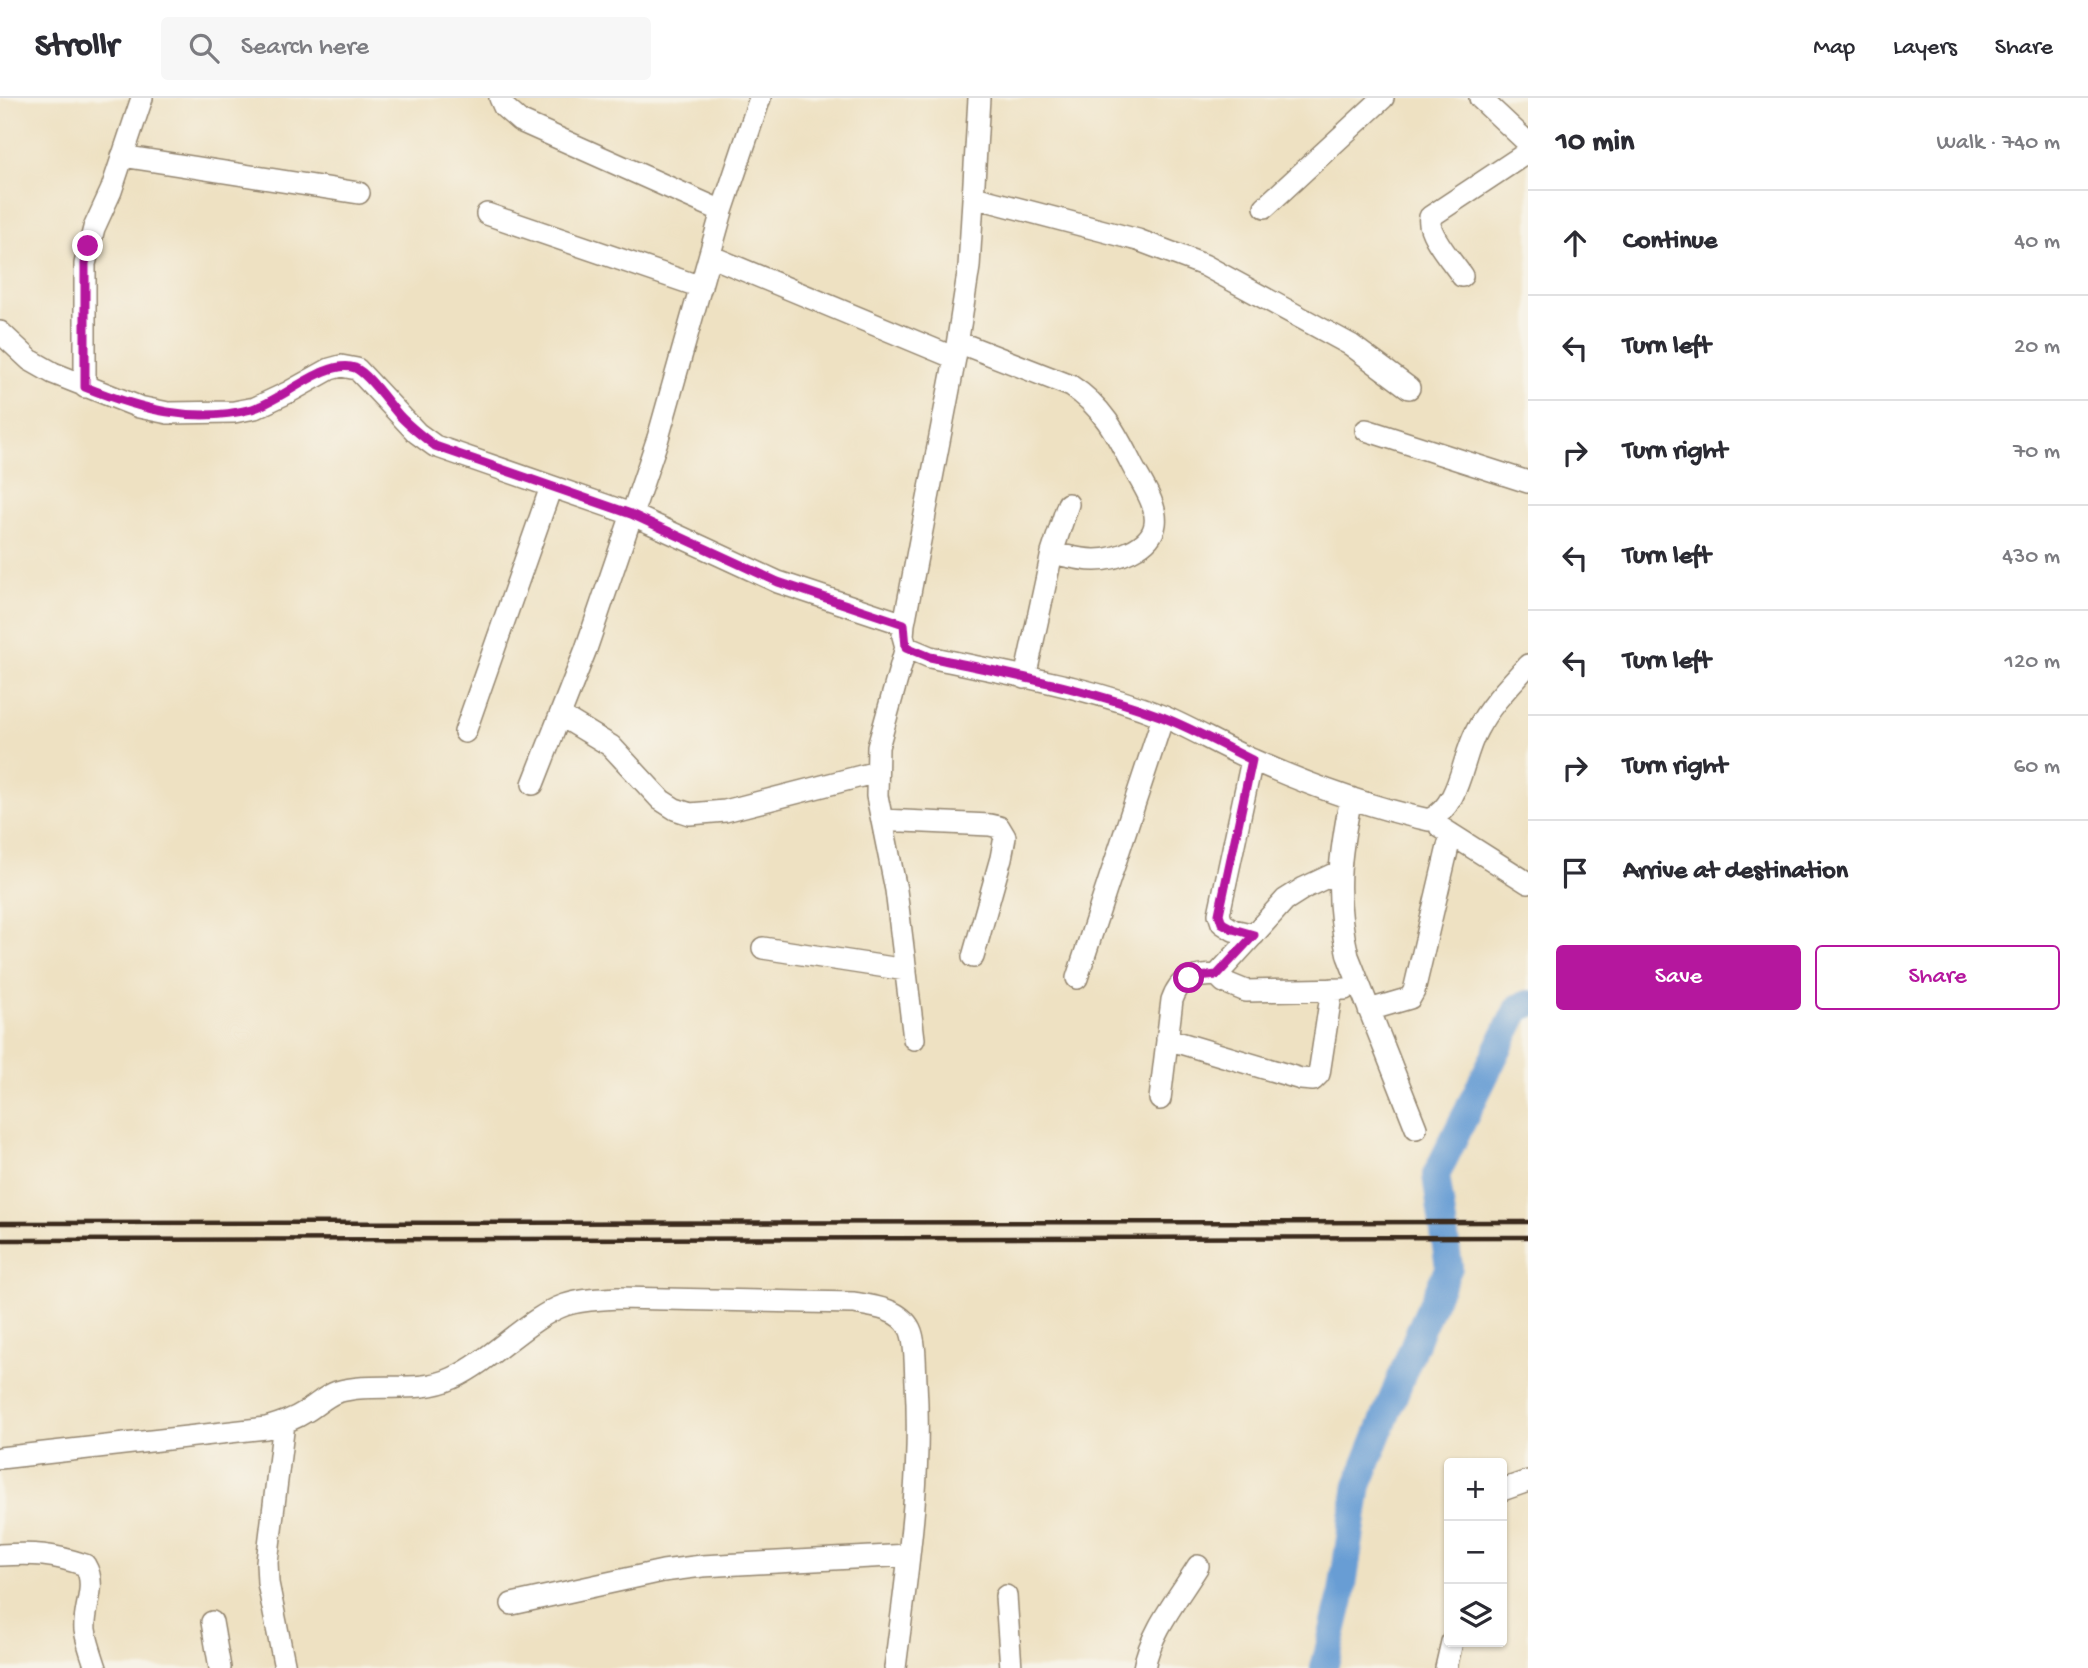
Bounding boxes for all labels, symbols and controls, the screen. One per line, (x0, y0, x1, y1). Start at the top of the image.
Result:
search box (161, 17, 651, 80)
text: Strollr (35, 29, 119, 67)
icon: search (185, 29, 223, 67)
text: Search here (241, 33, 369, 64)
text: Map (1813, 34, 1855, 63)
text: Layers (1893, 34, 1957, 63)
text: Share (1995, 34, 2053, 63)
text: 10 min (1556, 126, 1634, 161)
text: Walk · 740 m (1937, 130, 2060, 157)
icon: ahead (1556, 224, 1594, 262)
text: Continue (1623, 227, 1717, 258)
text: 40 m (2014, 229, 2060, 256)
route end (72, 230, 103, 261)
icon: left (1556, 329, 1594, 367)
text: Turn left (1623, 332, 1711, 363)
text: 20 m (2014, 334, 2060, 361)
icon: right (1556, 434, 1594, 472)
text: Turn right (1623, 437, 1727, 468)
text: 70 m (2013, 439, 2060, 466)
icon: left (1556, 539, 1594, 577)
text: Turn left (1623, 542, 1711, 573)
text: 430 m (2002, 544, 2060, 571)
icon: left (1556, 644, 1594, 682)
text: Turn left (1623, 647, 1711, 678)
text: 120 m (2005, 649, 2060, 676)
icon: right (1556, 749, 1594, 787)
text: Turn right (1623, 752, 1727, 783)
text: 60 m (2014, 754, 2060, 781)
icon: arrive (1556, 854, 1594, 892)
text: Arrive at destination (1623, 857, 1848, 888)
button: Save (1556, 945, 1801, 1010)
button: Share (1815, 945, 2060, 1010)
route start (1173, 962, 1204, 993)
map controls (1444, 1458, 1507, 1647)
button: + (1444, 1458, 1507, 1521)
button: − (1444, 1521, 1507, 1584)
button: layers (1444, 1584, 1507, 1647)

